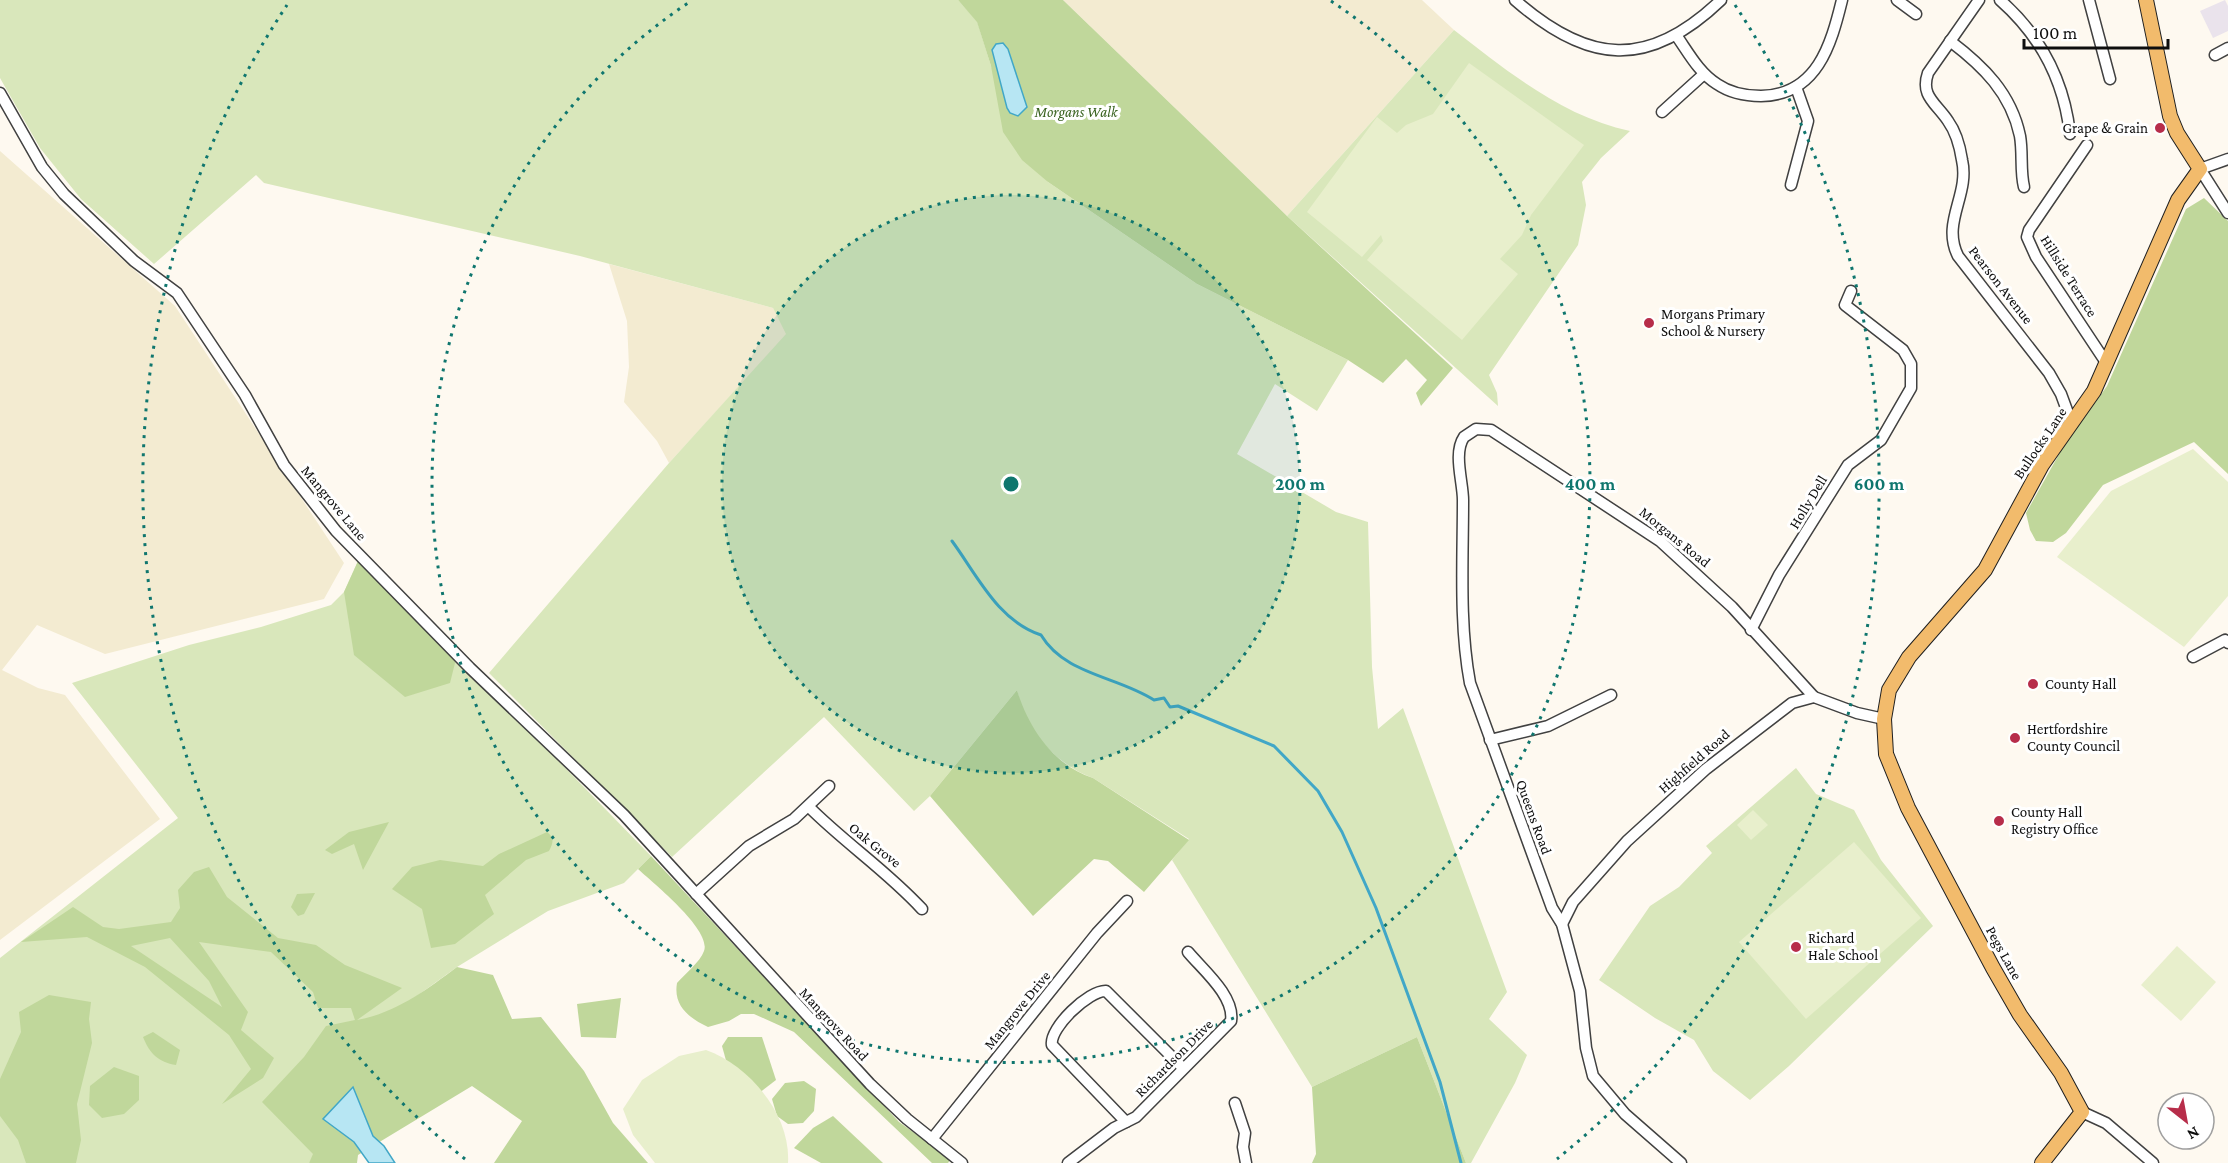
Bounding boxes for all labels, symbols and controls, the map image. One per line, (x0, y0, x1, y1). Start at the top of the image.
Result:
scale bar (2024, 12, 2168, 50)
text: 100 m (2033, 23, 2078, 43)
park label: Morgans Walk (1034, 104, 1119, 121)
place label: Grape & Grain (2063, 120, 2148, 137)
marker: Grape & Grain (2153, 121, 2167, 135)
street label: Hillside Terrace (2038, 232, 2101, 320)
street label: Pearson Avenue (1966, 243, 2037, 327)
place label: Morgans Primary School & Nursery (1661, 306, 1765, 340)
marker: Morgans Primary School & Nursery (1642, 316, 1656, 330)
street label: Bullocks Lane (2010, 404, 2070, 482)
street label: Mangrove Lane (297, 462, 370, 544)
street label: Holly Dell (1786, 472, 1831, 532)
centre of rings (1001, 474, 1021, 494)
text: 200 m (1275, 474, 1326, 494)
text: 400 m (1565, 474, 1616, 494)
text: 600 m (1854, 474, 1905, 494)
street label: Morgans Road (1636, 504, 1714, 571)
place label: County Hall (2045, 676, 2117, 693)
marker: County Hall (2026, 677, 2040, 691)
place label: Hertfordshire County Council (2027, 721, 2120, 755)
street label: Highfield Road (1655, 726, 1733, 797)
marker: Hertfordshire County Council (2008, 731, 2022, 745)
street label: Queens Road (1513, 777, 1555, 857)
place label: County Hall Registry Office (2011, 804, 2098, 838)
marker: County Hall Registry Office (1992, 814, 2006, 828)
street label: Oak Grove (846, 819, 905, 871)
street label: Pegs Lane (1982, 923, 2025, 983)
place label: Richard Hale School (1808, 930, 1878, 963)
marker: Richard Hale School (1789, 940, 1803, 954)
street label: Mangrove Drive (981, 967, 1054, 1053)
street label: Mangrove Road (795, 984, 872, 1064)
street label: Richardson Drive (1132, 1016, 1216, 1100)
north arrow (2156, 1091, 2216, 1151)
text: N (2184, 1123, 2203, 1144)

